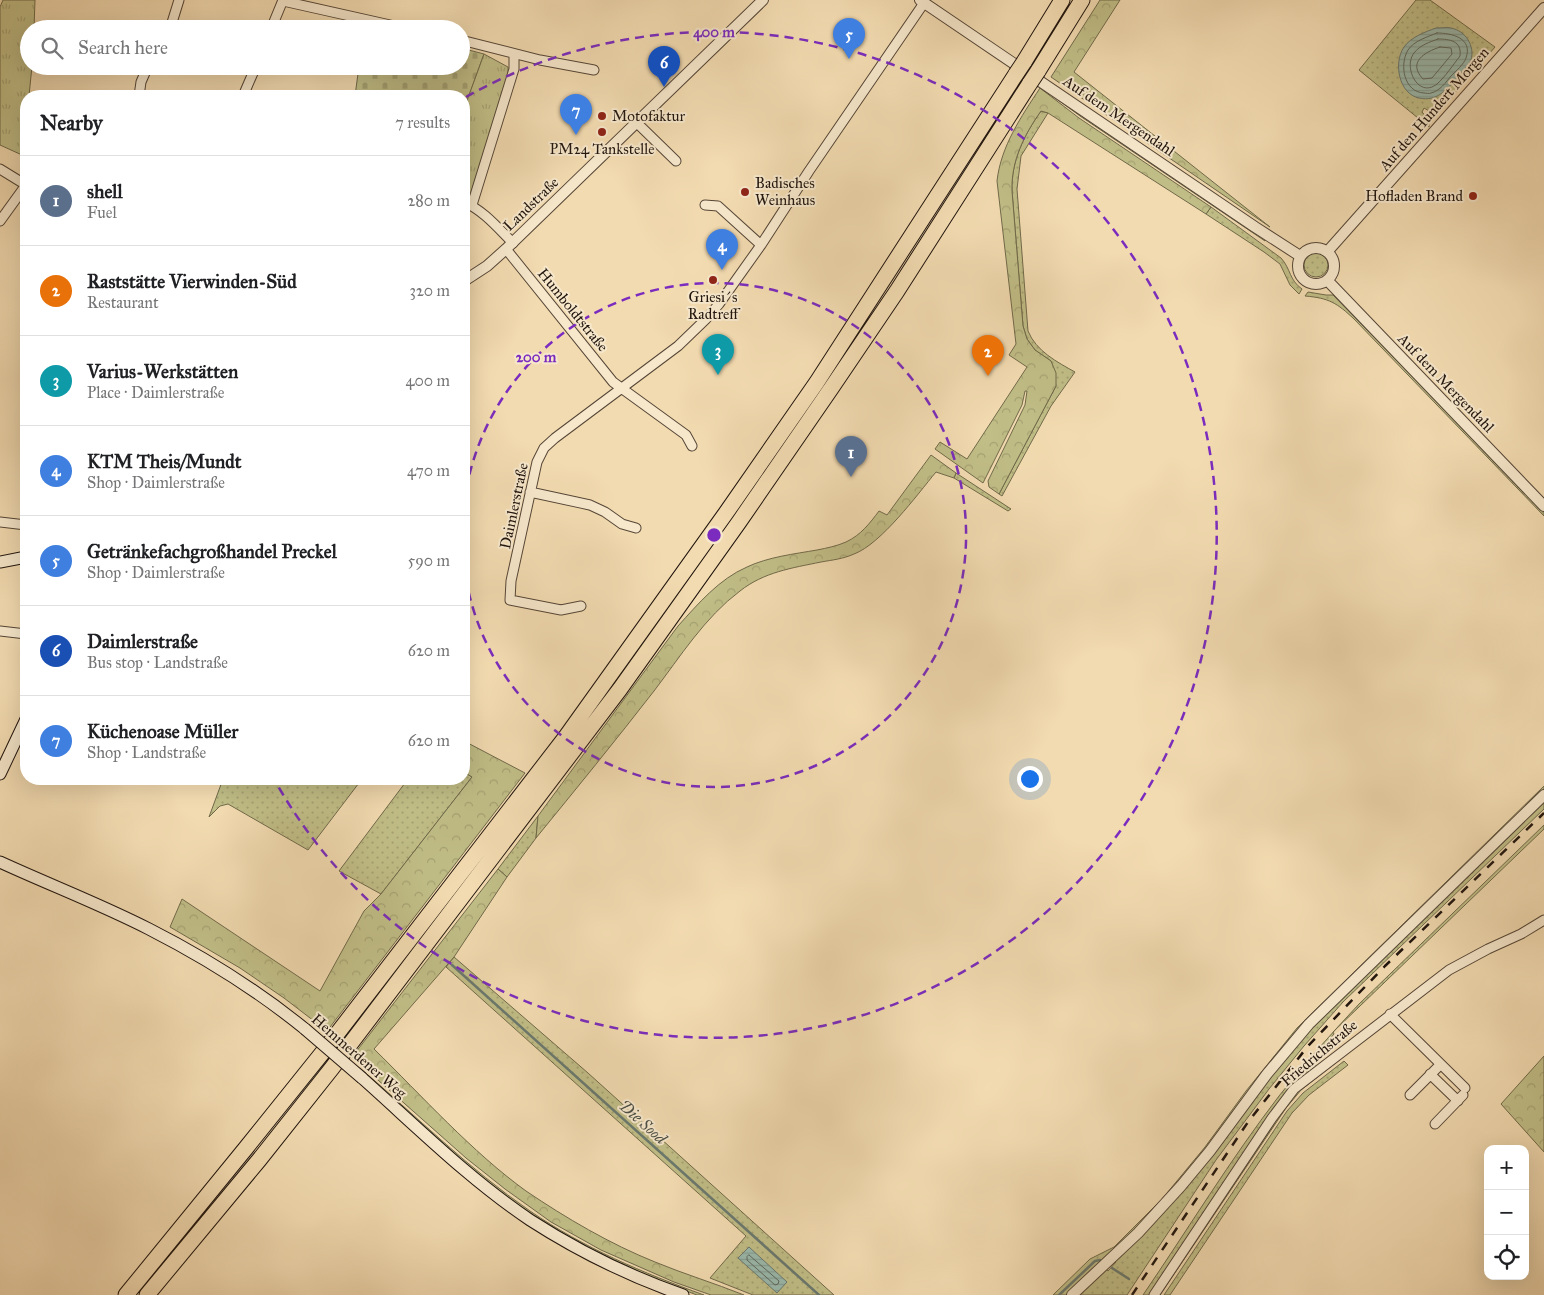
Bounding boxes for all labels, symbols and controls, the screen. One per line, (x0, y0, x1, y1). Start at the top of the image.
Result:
pin: 5 (833, 18, 865, 59)
search box (20, 20, 470, 75)
text: 400 m (693, 23, 735, 42)
icon: search (38, 34, 66, 62)
text: Search here (78, 36, 168, 59)
street label: Auf den Hundert Morgen (1375, 43, 1493, 175)
pin: 6 (648, 46, 680, 87)
street label: Auf dem Mergendahl (1059, 71, 1179, 161)
pin: 7 (560, 94, 592, 135)
place label: Motofaktur (612, 107, 686, 125)
text: Nearby (40, 110, 103, 136)
marker: Motofaktur (596, 110, 608, 122)
text: 7 results (395, 113, 450, 132)
marker: PM24 Tankstelle (596, 126, 608, 138)
place label: PM24 Tankstelle (549, 140, 655, 158)
street label: Landstraße (500, 173, 562, 235)
place label: Badisches Weinhaus (755, 174, 815, 209)
text: shell (87, 180, 123, 203)
marker: Badisches Weinhaus (739, 186, 751, 198)
place label: Hofladen Brand (1365, 187, 1463, 205)
marker: Hofladen Brand (1467, 190, 1479, 202)
text: 1 (53, 191, 59, 210)
text: 280 m (407, 191, 450, 210)
text: Fuel (87, 203, 117, 222)
pin: 4 (706, 229, 738, 270)
street label: Humboldtstraße (534, 265, 612, 355)
text: Raststätte Vierwinden-Süd (87, 270, 297, 293)
marker: Griesi´s Radtreff (707, 274, 719, 286)
text: 2 (52, 281, 60, 300)
text: 320 m (410, 281, 450, 300)
place label: Griesi´s Radtreff (688, 288, 741, 323)
text: Restaurant (87, 293, 159, 312)
street label: Auf dem Mergendahl (1393, 329, 1498, 437)
pin: 3 (702, 334, 734, 375)
pin: 2 (972, 335, 1004, 376)
text: 200 m (516, 348, 557, 366)
text: Varius-Werkstätten (87, 360, 238, 383)
text: 3 (53, 371, 59, 390)
text: 400 m (406, 371, 450, 390)
text: Place · Daimlerstraße (87, 383, 224, 402)
pin: 1 (835, 436, 867, 477)
text: KTM Theis/Mundt (87, 450, 242, 473)
text: 4 (52, 461, 60, 480)
text: 470 m (407, 461, 450, 480)
street label: Daimlerstraße (496, 461, 532, 551)
text: Shop · Daimlerstraße (87, 473, 225, 492)
centre of rings (705, 526, 723, 544)
text: Getränkefachgroßhandel Preckel (87, 540, 337, 563)
text: 5 (52, 551, 60, 570)
text: 590 m (408, 551, 450, 570)
text: Shop · Daimlerstraße (87, 563, 225, 582)
text: Daimlerstraße (87, 630, 198, 653)
text: 6 (52, 641, 60, 660)
text: 620 m (408, 641, 450, 660)
text: Bus stop · Landstraße (87, 653, 228, 672)
text: Küchenoase Müller (87, 720, 238, 743)
text: 7 (52, 731, 60, 750)
text: 620 m (408, 731, 450, 750)
text: Shop · Landstraße (87, 743, 206, 762)
your location (1017, 766, 1043, 792)
street label: Hemmerdener Weg (308, 1010, 411, 1103)
street label: Friedrichstraße (1277, 1016, 1361, 1090)
water label: Die Sood (615, 1096, 672, 1149)
map controls (1484, 1145, 1529, 1280)
button: + (1484, 1145, 1529, 1190)
button: − (1484, 1190, 1529, 1235)
button: locate (1484, 1235, 1529, 1280)

